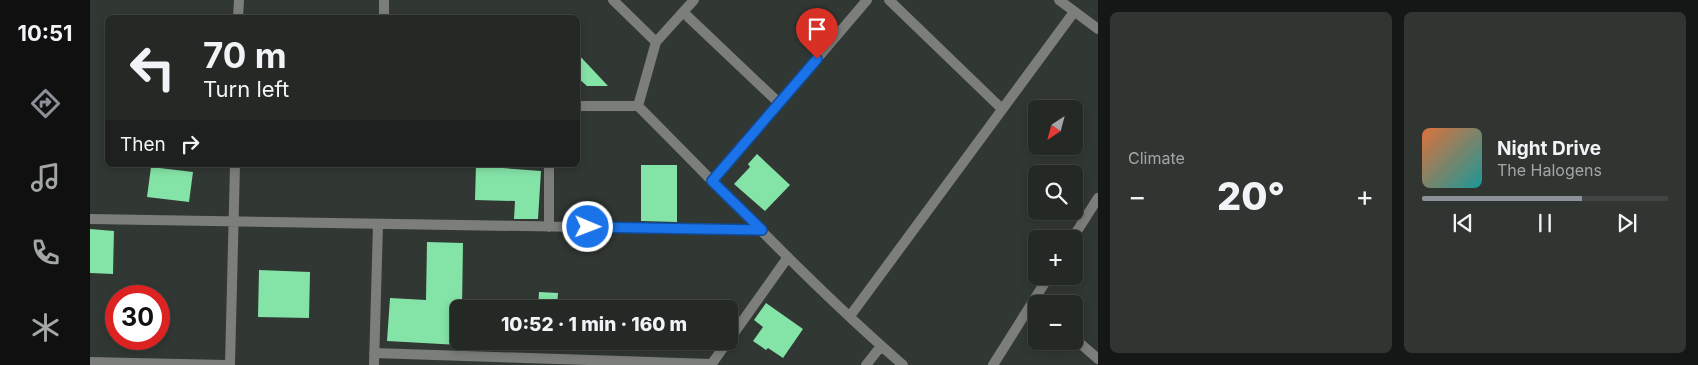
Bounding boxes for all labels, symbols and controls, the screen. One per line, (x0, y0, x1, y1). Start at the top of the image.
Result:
pin (796, 8, 838, 59)
icon: arrive (803, 15, 831, 43)
text: 10:51 (17, 20, 73, 46)
text: 70 m (203, 34, 287, 76)
icon: left (120, 35, 185, 100)
text: Turn left (203, 76, 289, 102)
icon: directions (28, 86, 63, 121)
north arrow (1028, 100, 1082, 155)
map controls (1028, 100, 1083, 350)
icon: right (176, 130, 204, 158)
text: Then (120, 133, 166, 156)
text: Night Drive (1497, 137, 1601, 160)
text: Climate (1128, 148, 1185, 168)
icon: music (28, 160, 63, 195)
text: The Halogens (1497, 160, 1602, 180)
button: search (1028, 165, 1083, 220)
text: 20° (1217, 173, 1285, 219)
text: − (1128, 179, 1147, 213)
text: + (1355, 179, 1374, 213)
position arrow (561, 200, 613, 252)
icon: previous (1449, 209, 1477, 237)
icon: pause (1531, 209, 1559, 237)
icon: next (1613, 209, 1641, 237)
button: + (1028, 230, 1083, 285)
icon: phone (28, 235, 63, 270)
speed limit sign: 30 (105, 285, 170, 350)
button: − (1028, 295, 1083, 350)
icon: climate (28, 310, 63, 345)
text: 10:52 · 1 min · 160 m (501, 313, 687, 336)

